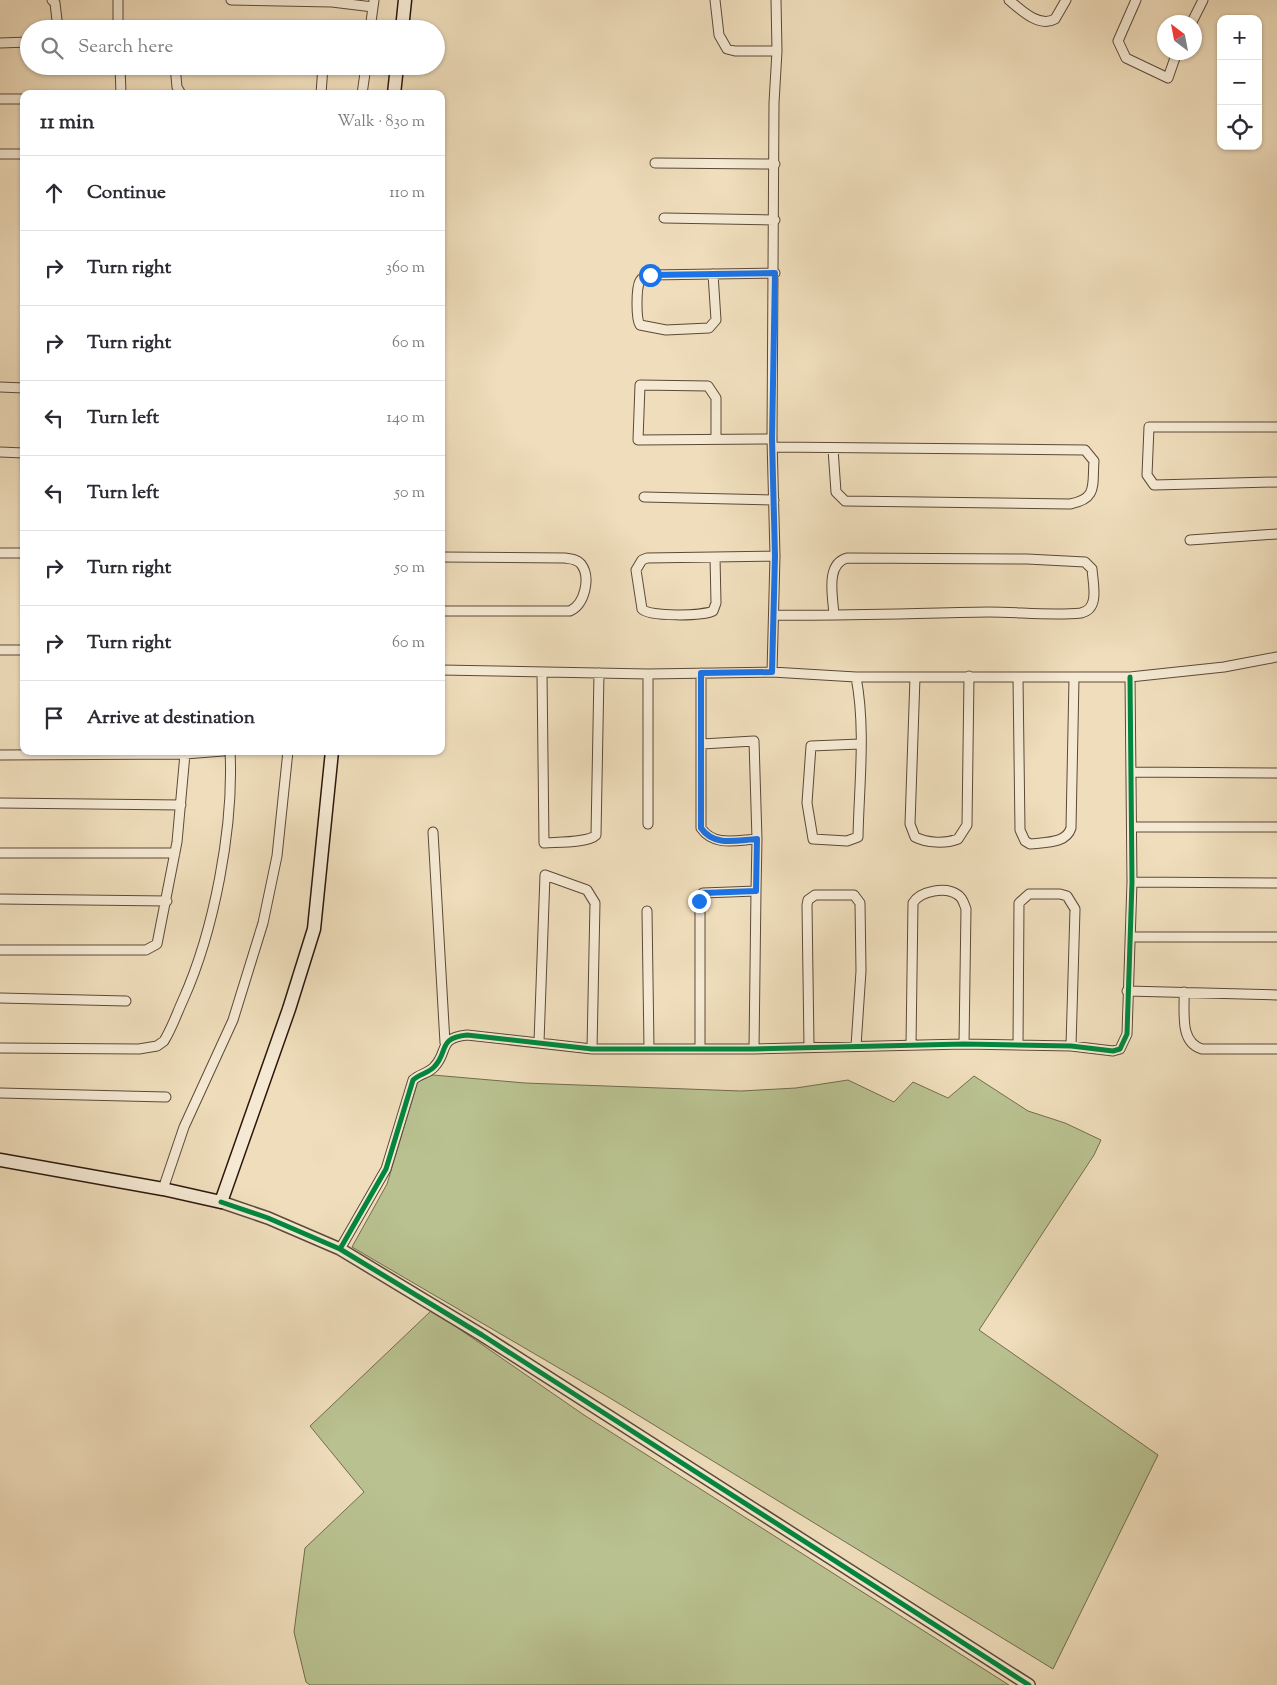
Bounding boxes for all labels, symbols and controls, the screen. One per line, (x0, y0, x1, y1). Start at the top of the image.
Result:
north arrow (1157, 15, 1202, 60)
map controls (1217, 15, 1262, 150)
button: + (1217, 15, 1262, 60)
search box (20, 20, 445, 75)
icon: search (38, 34, 66, 62)
text: Search here (78, 34, 173, 61)
button: − (1217, 60, 1262, 105)
button: locate (1217, 105, 1262, 150)
text: 11 min (40, 108, 95, 138)
text: Walk · 830 m (337, 111, 425, 134)
icon: ahead (40, 179, 68, 207)
text: Continue (87, 180, 166, 207)
text: 110 m (389, 182, 425, 205)
icon: right (40, 254, 68, 282)
text: Turn right (87, 255, 171, 282)
text: 360 m (386, 257, 425, 280)
route start (639, 264, 662, 287)
icon: right (40, 329, 68, 357)
text: Turn right (87, 330, 171, 357)
text: 60 m (392, 332, 425, 355)
icon: left (40, 404, 68, 432)
text: Turn left (87, 405, 159, 432)
text: 140 m (387, 407, 425, 430)
icon: left (40, 479, 68, 507)
text: Turn left (87, 480, 159, 507)
text: 50 m (394, 482, 425, 505)
icon: right (40, 554, 68, 582)
text: Turn right (87, 555, 171, 582)
text: 50 m (394, 557, 425, 580)
icon: right (40, 629, 68, 657)
text: Turn right (87, 630, 171, 657)
text: 60 m (392, 632, 425, 655)
icon: arrive (40, 704, 68, 732)
text: Arrive at destination (87, 705, 255, 732)
route end (688, 890, 711, 913)

